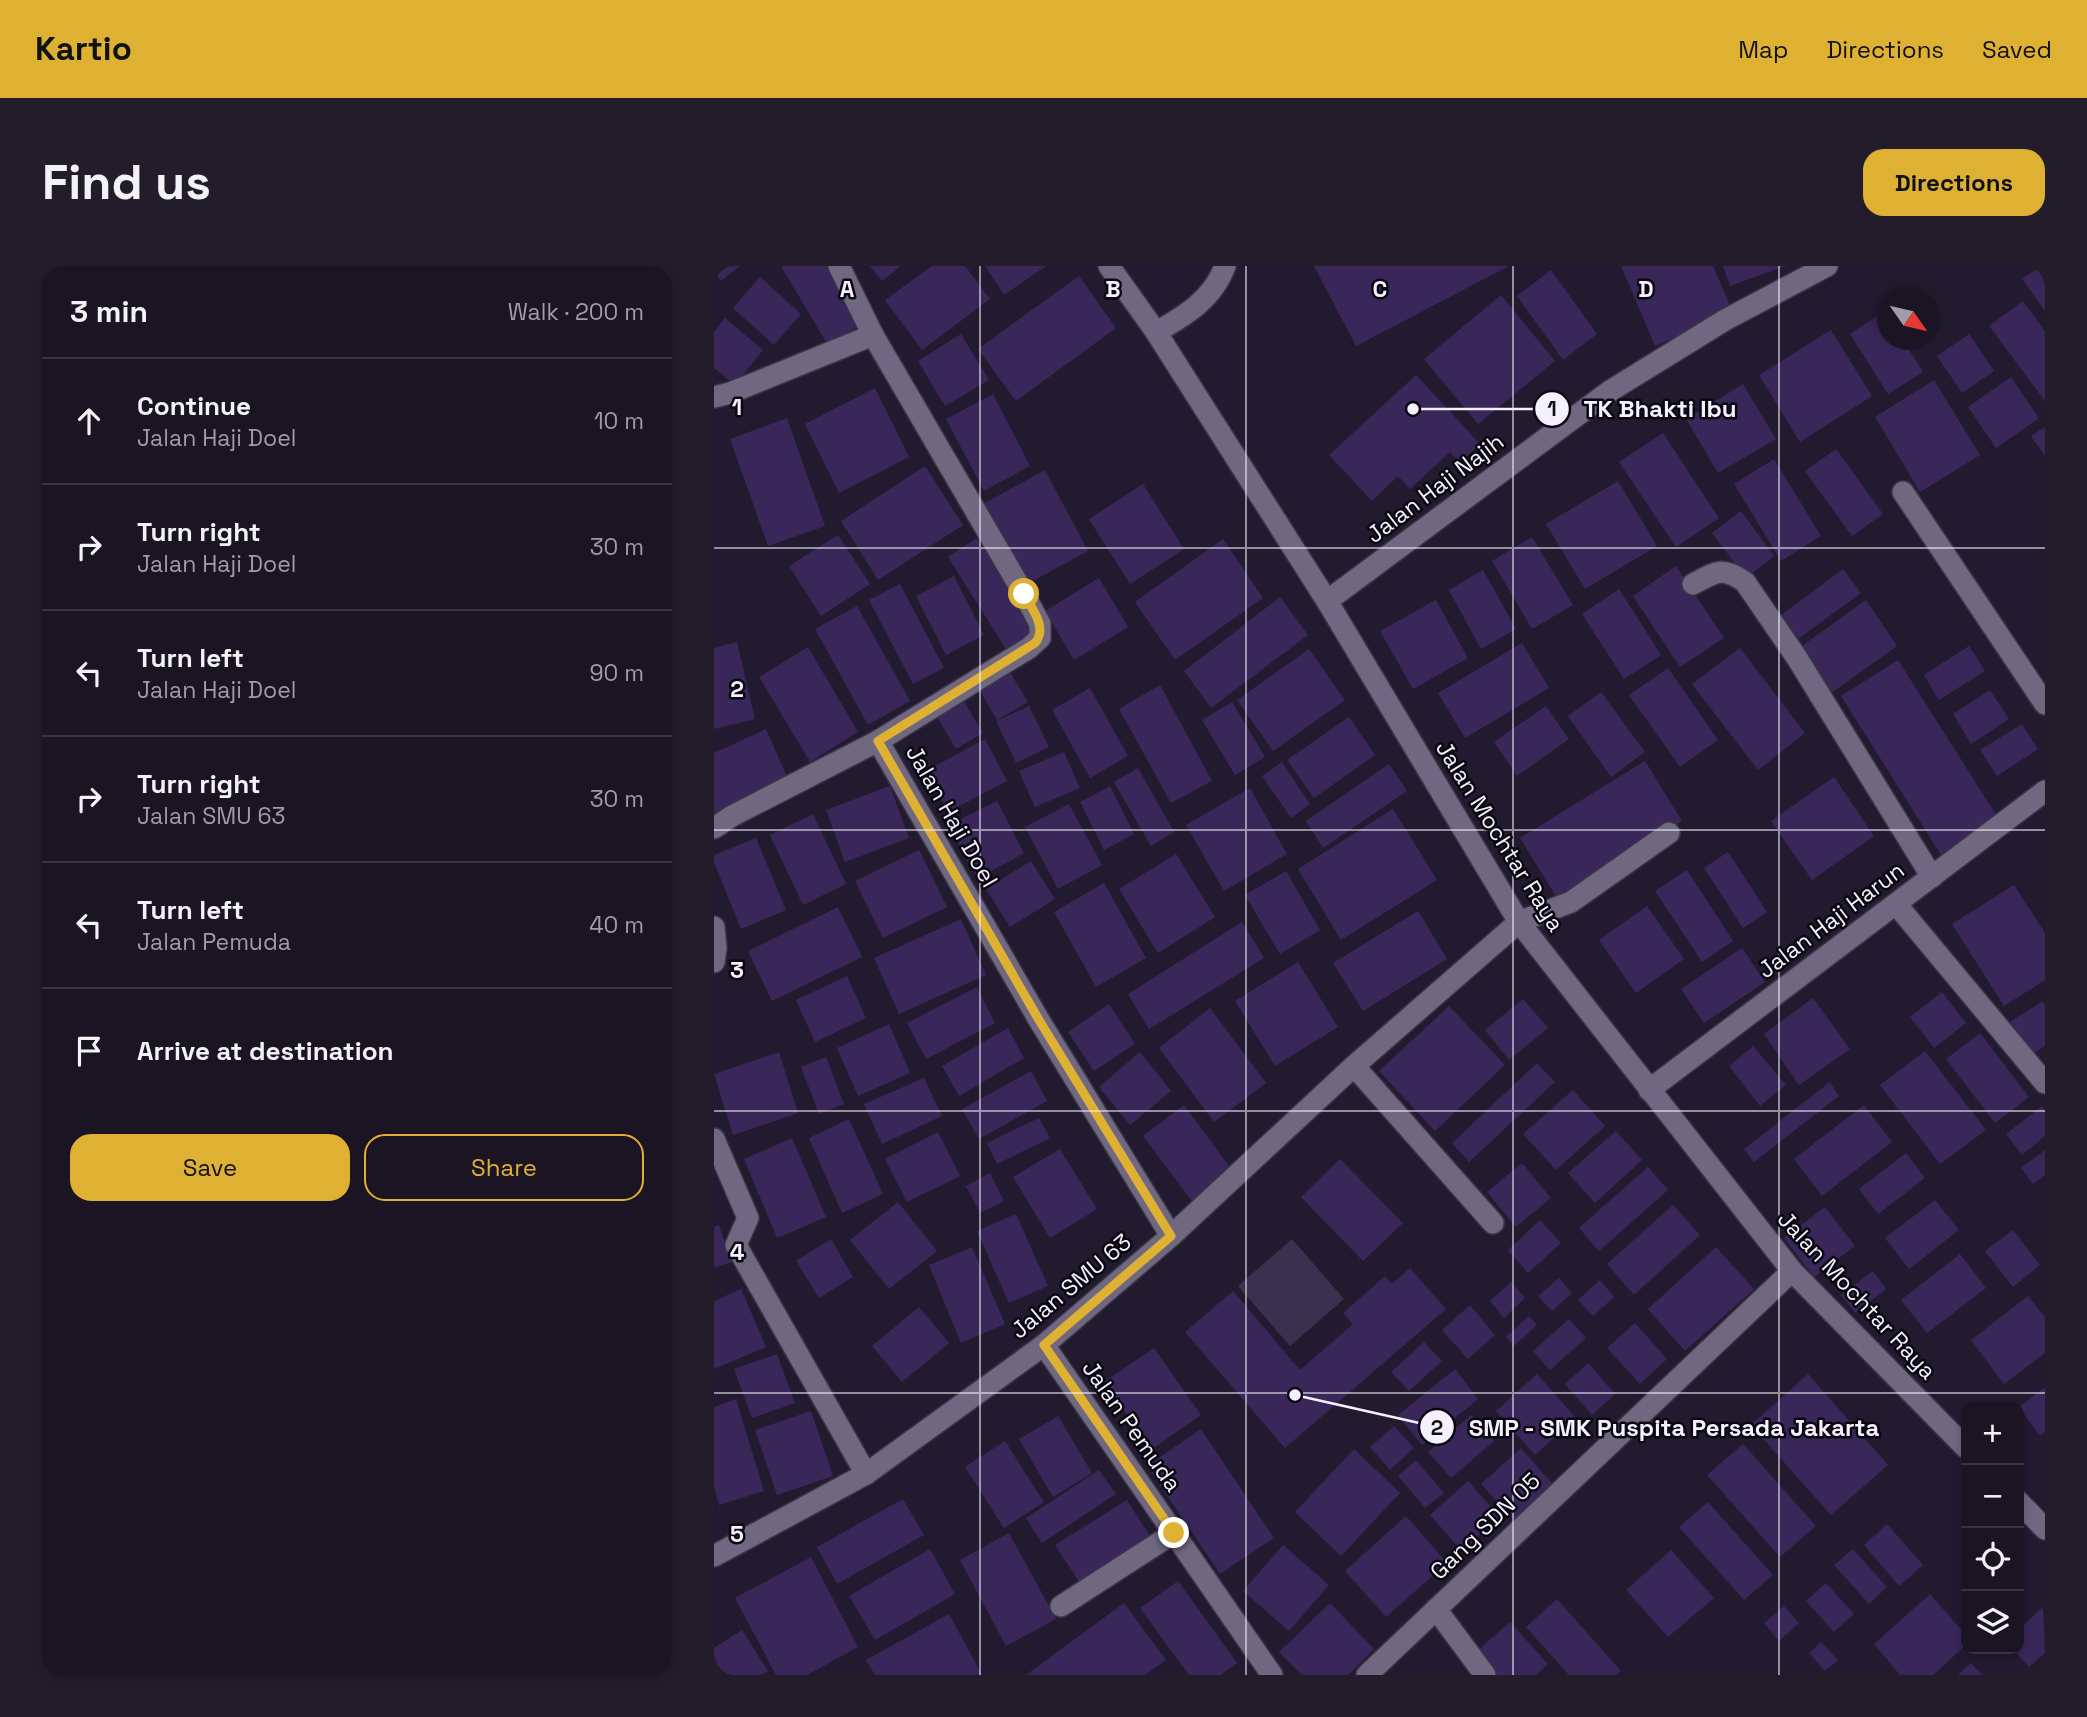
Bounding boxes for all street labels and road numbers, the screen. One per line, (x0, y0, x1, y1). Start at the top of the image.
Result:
street label: Jalan Haji Najih (1360, 426, 1510, 550)
street label: Jalan Mochtar Raya (1429, 735, 1571, 937)
street label: Jalan Haji Doel (899, 739, 1005, 893)
street label: Jalan Haji Harun (1752, 855, 1910, 985)
street label: Jalan Mochtar Raya (1771, 1204, 1943, 1386)
street label: Jalan SMU 63 (1005, 1227, 1137, 1345)
street label: Jalan Pemuda (1076, 1354, 1188, 1498)
street label: Gang SDN 05 (1423, 1466, 1547, 1586)

